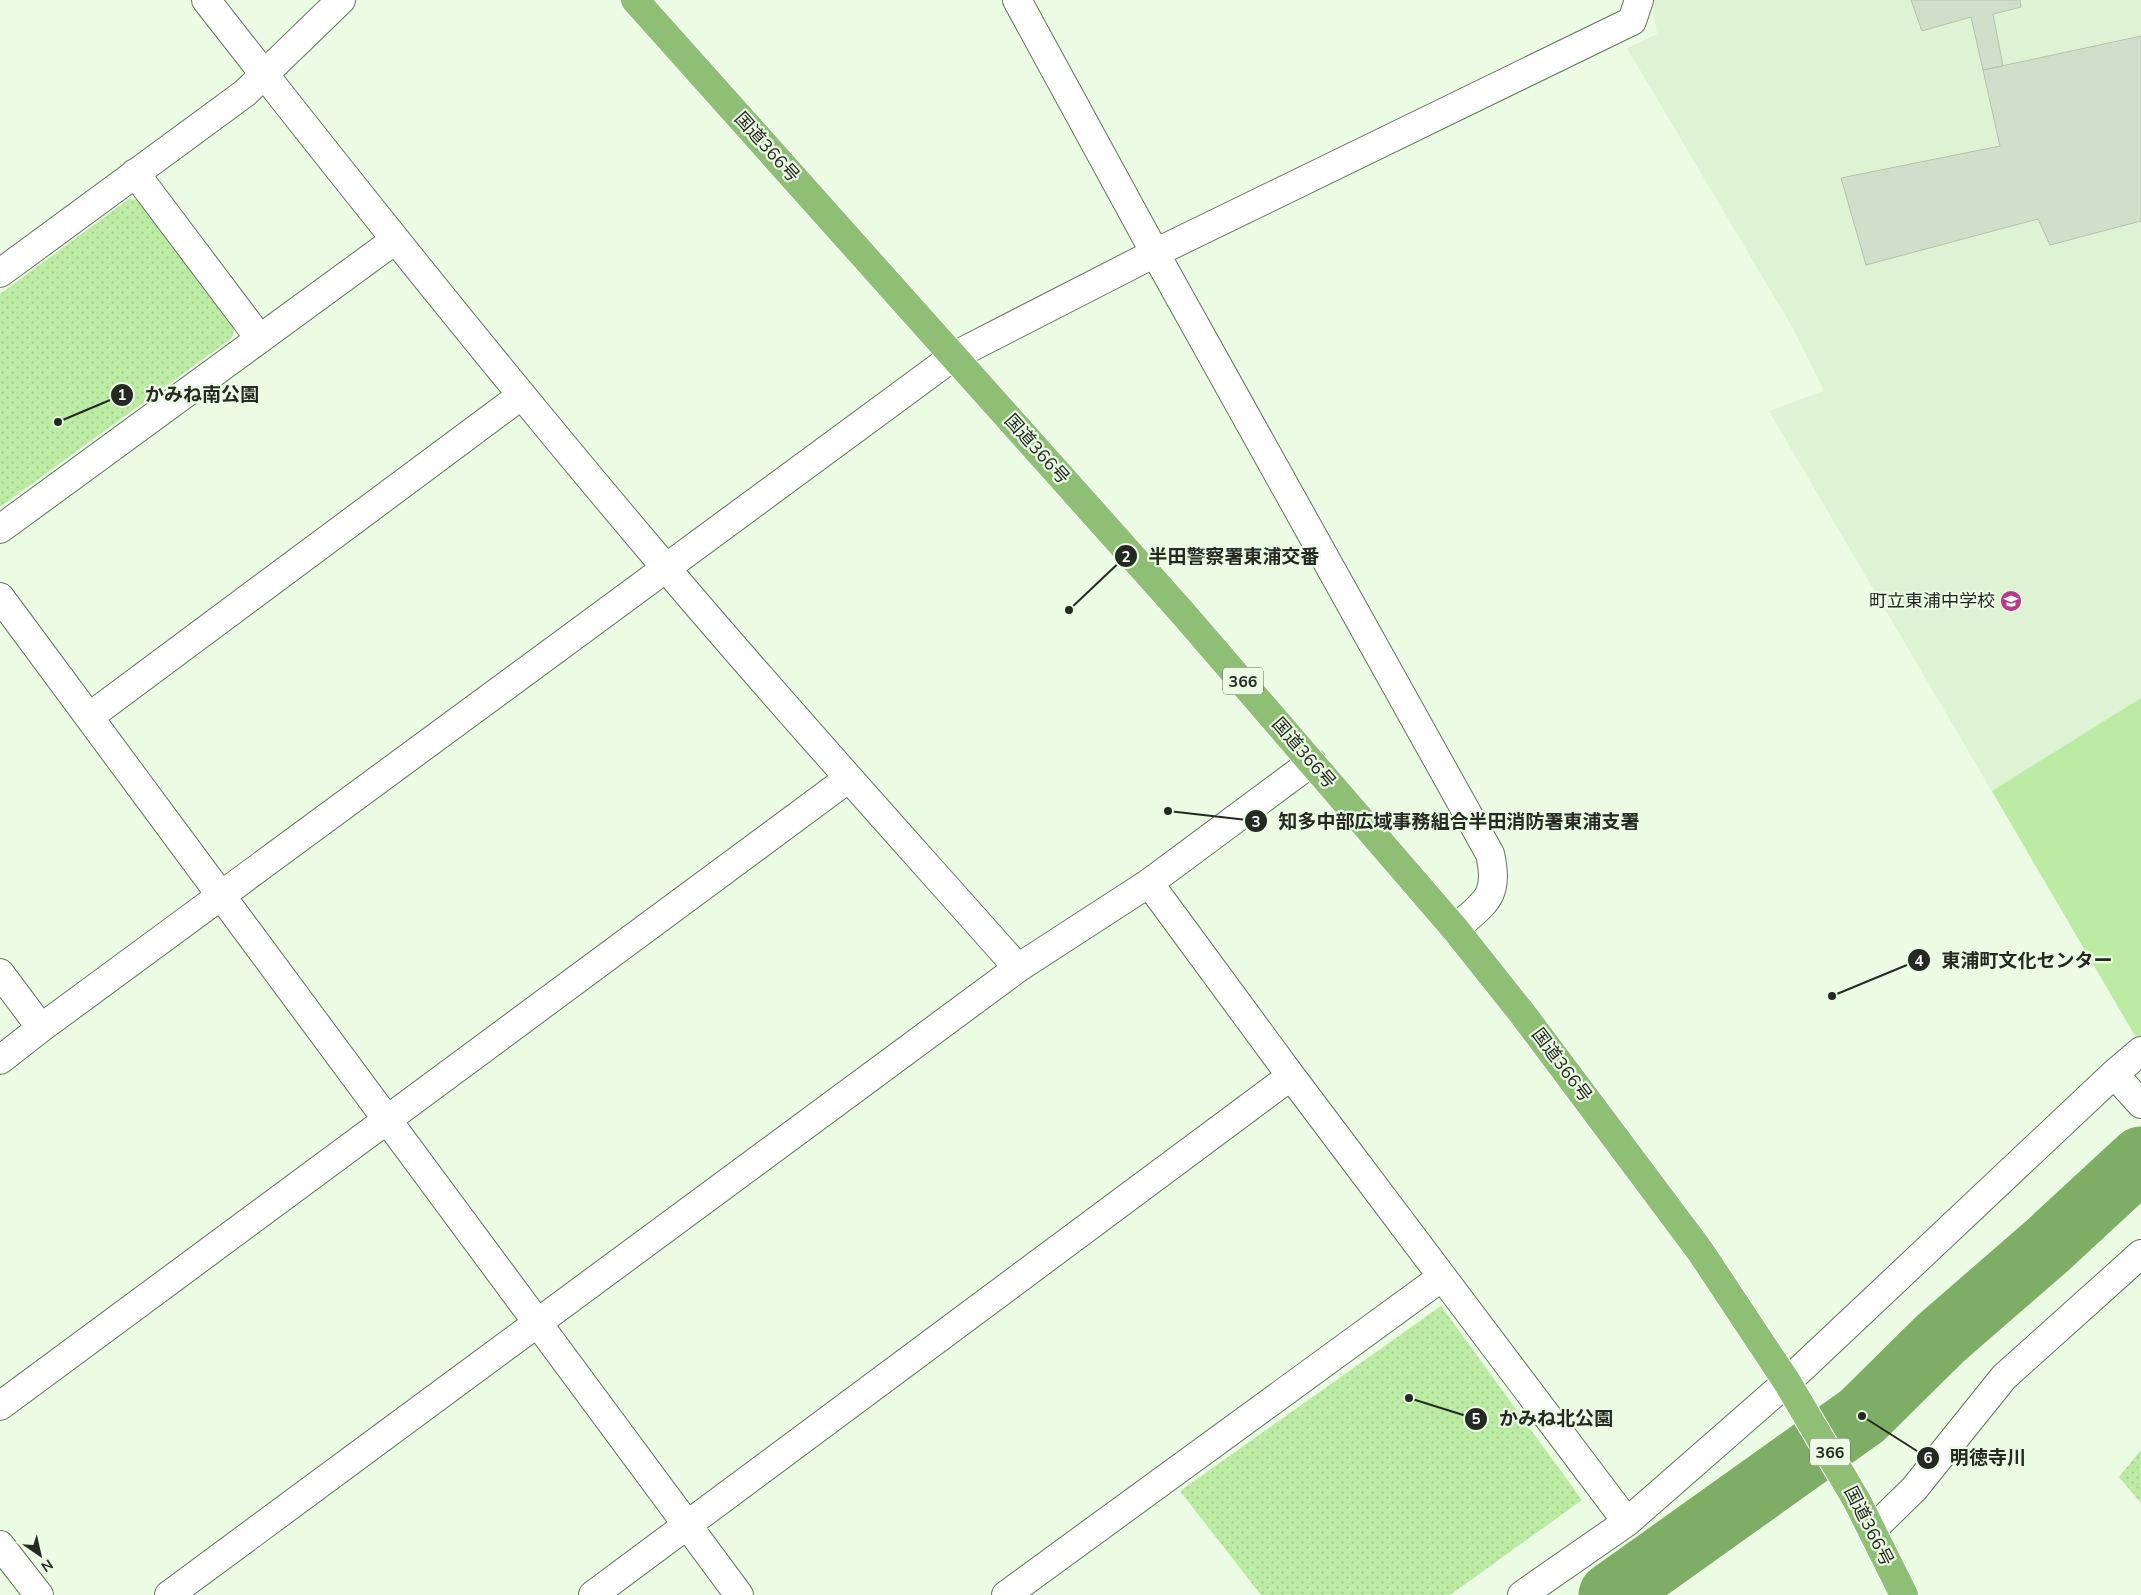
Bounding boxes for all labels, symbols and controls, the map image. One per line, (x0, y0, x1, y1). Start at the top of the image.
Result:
street label: 国道366号 (729, 107, 805, 187)
callout: かみね南公園 (110, 378, 269, 412)
text: かみね南公園 (145, 382, 259, 408)
text: 1 (117, 385, 127, 405)
street label: 国道366号 (999, 409, 1075, 489)
callout: 半田警察署東浦交番 (1113, 539, 1329, 573)
text: 半田警察署東浦交番 (1148, 544, 1320, 570)
text: 2 (1121, 547, 1131, 567)
place label: 町立東浦中学校 (1869, 589, 1995, 613)
school or university icon: 町立東浦中学校 (1999, 589, 2023, 613)
road number: 366 (1223, 668, 1263, 694)
street label: 国道366号 (1267, 713, 1341, 793)
callout: 知多中部広域事務組合半田消防署東浦支署 (1243, 804, 1649, 838)
text: 知多中部広域事務組合半田消防署東浦支署 (1278, 809, 1640, 835)
text: 3 (1251, 812, 1261, 832)
callout: 東浦町文化センター (1907, 943, 2123, 977)
text: 東浦町文化センター (1941, 948, 2113, 974)
text: 4 (1914, 951, 1924, 971)
street label: 国道366号 (1526, 1023, 1598, 1107)
callout: かみね北公園 (1464, 1402, 1623, 1436)
text: かみね北公園 (1499, 1406, 1613, 1432)
text: 5 (1471, 1409, 1481, 1429)
road number: 366 (1810, 1438, 1850, 1465)
callout: 明徳寺川 (1915, 1441, 2036, 1475)
text: 明徳寺川 (1950, 1445, 2026, 1471)
text: 6 (1923, 1448, 1933, 1468)
street label: 国道366号 (1839, 1482, 1899, 1570)
north arrow (15, 1530, 65, 1580)
text: N (37, 1555, 57, 1576)

